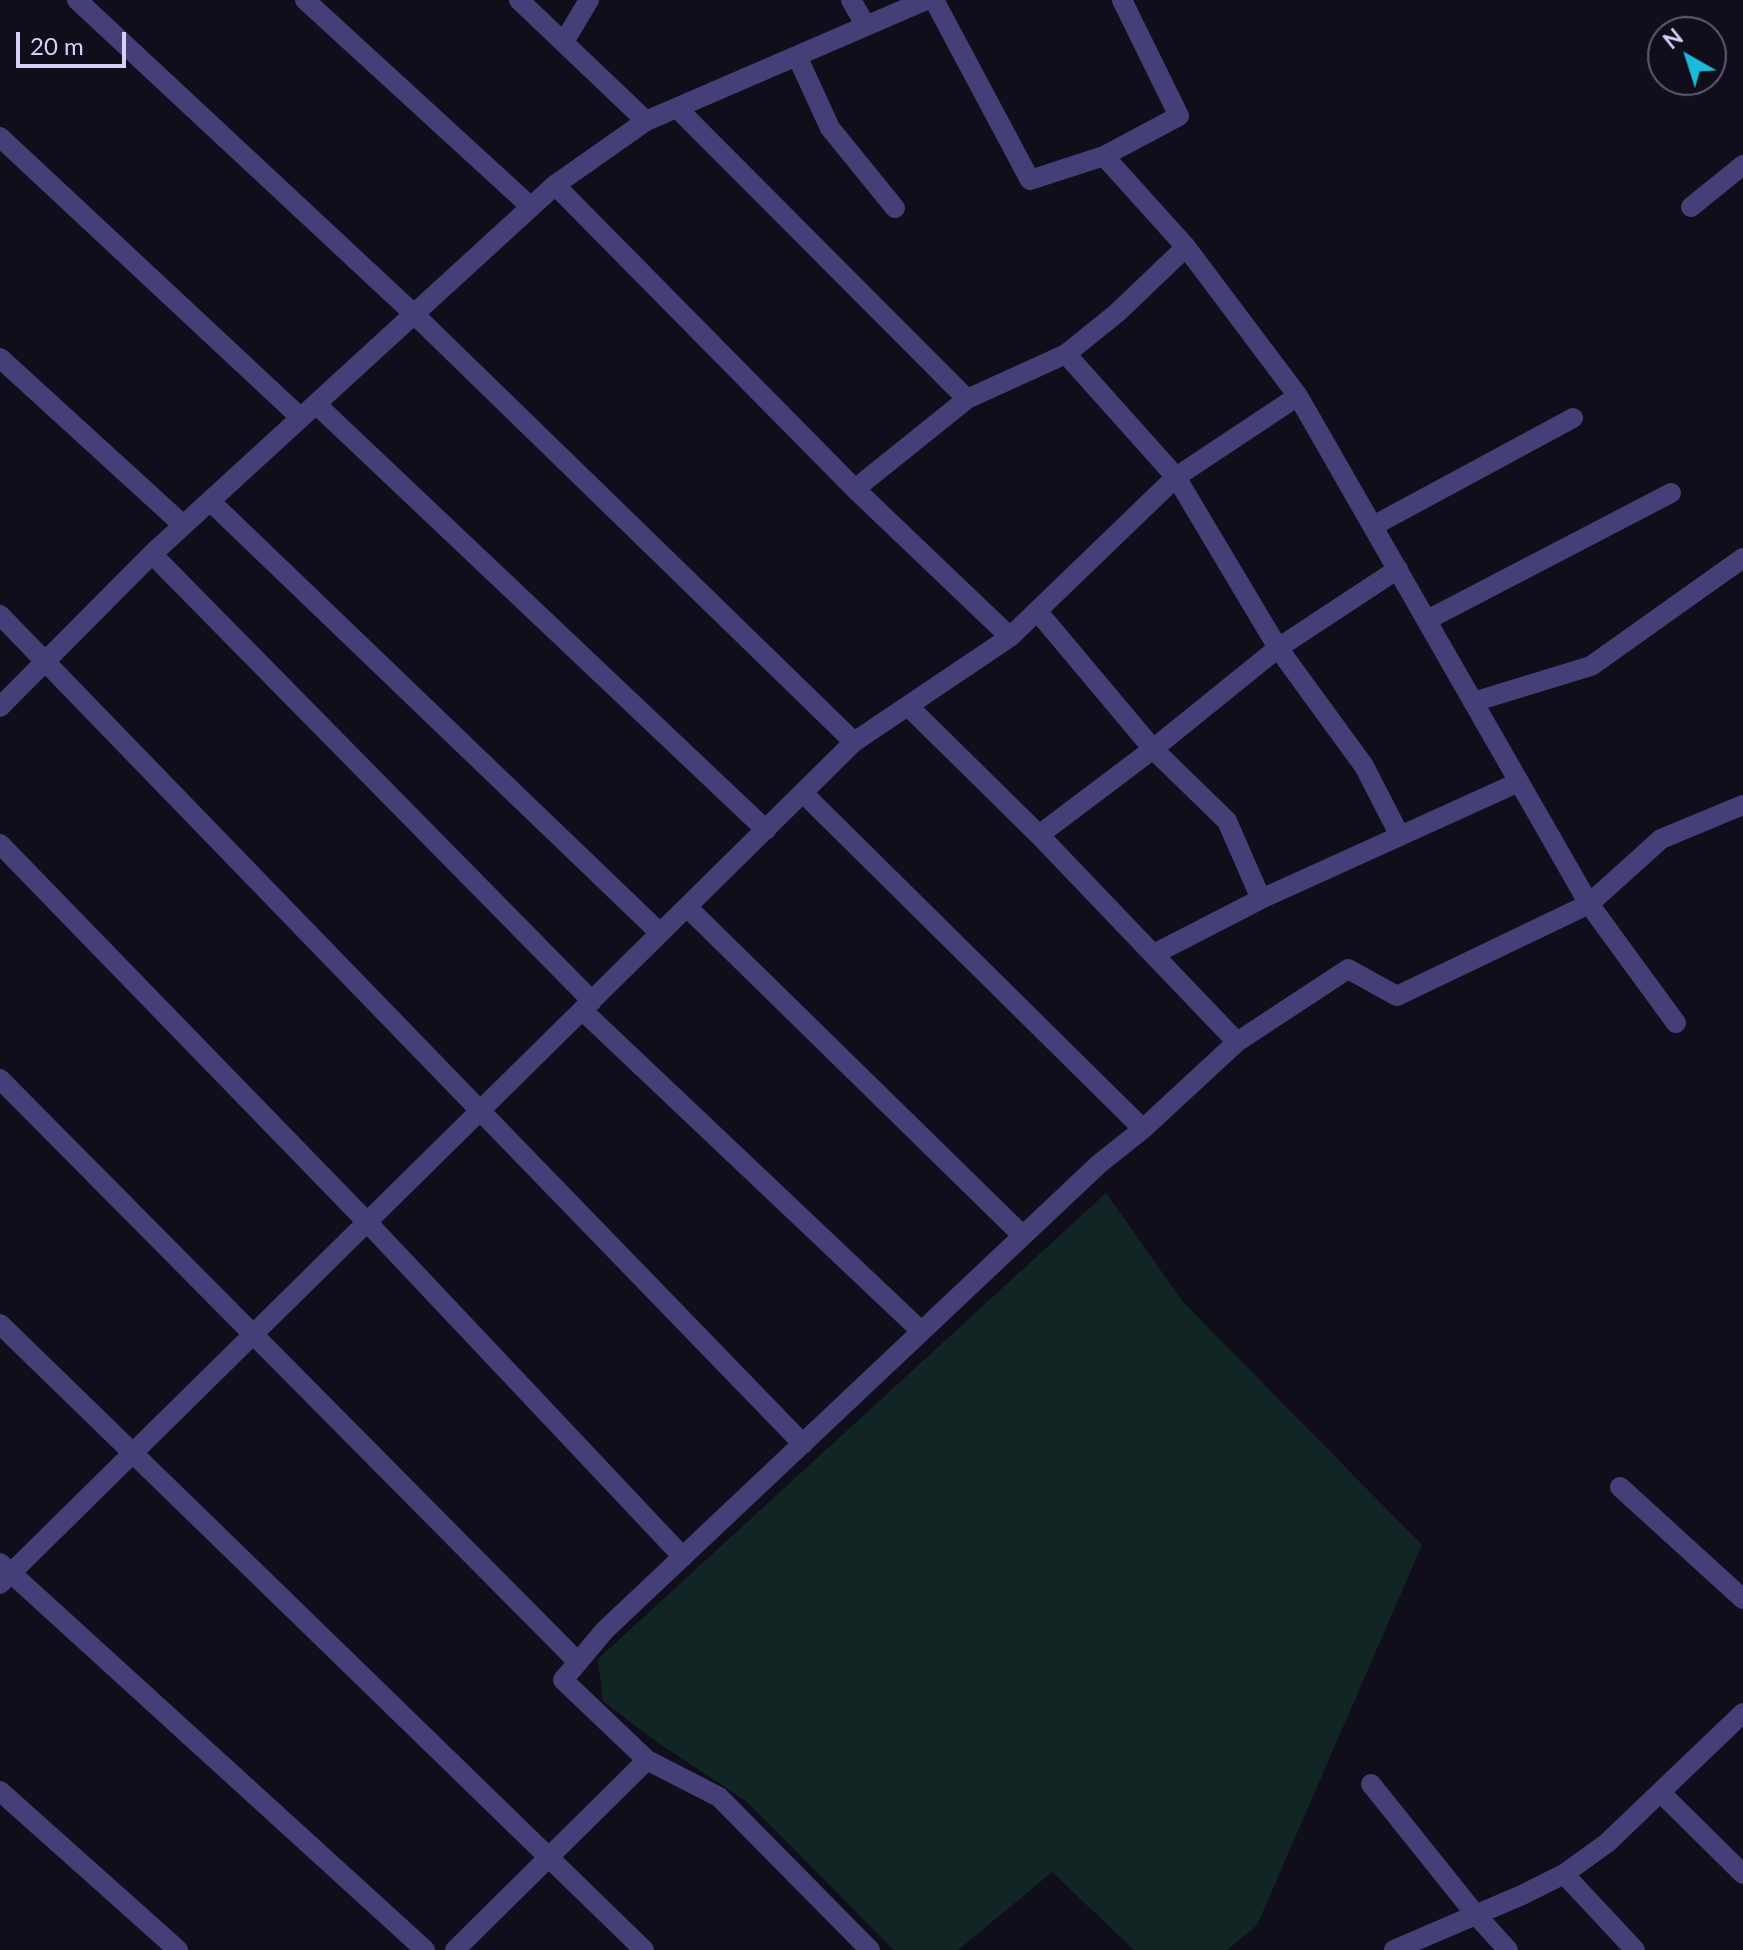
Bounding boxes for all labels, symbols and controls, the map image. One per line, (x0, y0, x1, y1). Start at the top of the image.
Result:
scale bar (20, 16, 130, 66)
north arrow (1647, 16, 1727, 96)
text: N (1658, 23, 1688, 54)
text: 20 m (30, 31, 84, 60)

